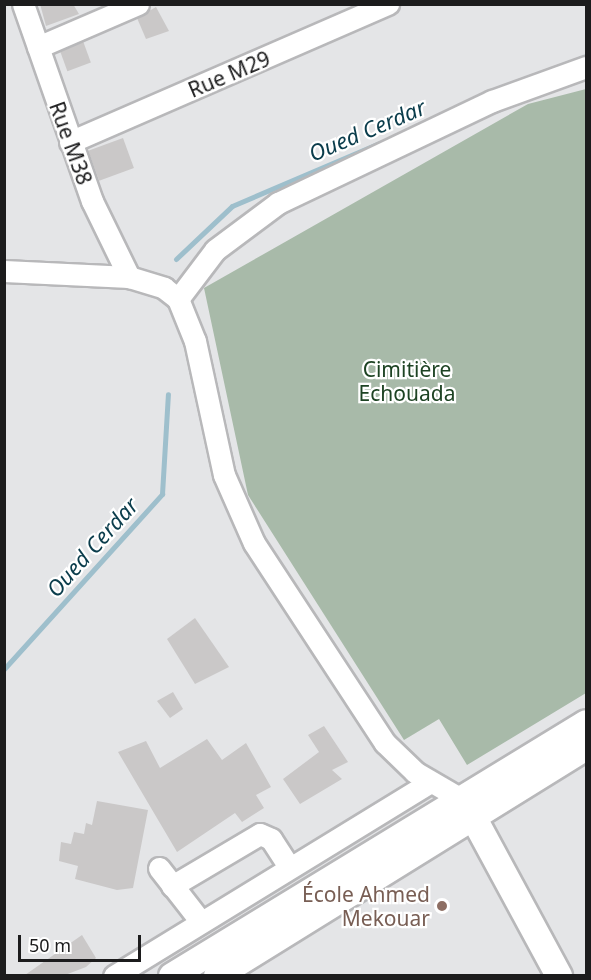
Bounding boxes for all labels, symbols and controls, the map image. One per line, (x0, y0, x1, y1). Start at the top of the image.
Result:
street label: Rue M29 (184, 46, 274, 102)
water label: Oued Cerdar (305, 94, 429, 166)
street label: Rue M38 (44, 98, 98, 188)
park label: Cimitière Echouada (359, 356, 455, 406)
water label: Oued Cerdar (41, 492, 143, 602)
place label: École Ahmed Mekouar (302, 881, 430, 931)
marker: École Ahmed Mekouar (435, 899, 449, 913)
scale bar (21, 923, 144, 961)
text: 50 m (29, 933, 71, 957)

